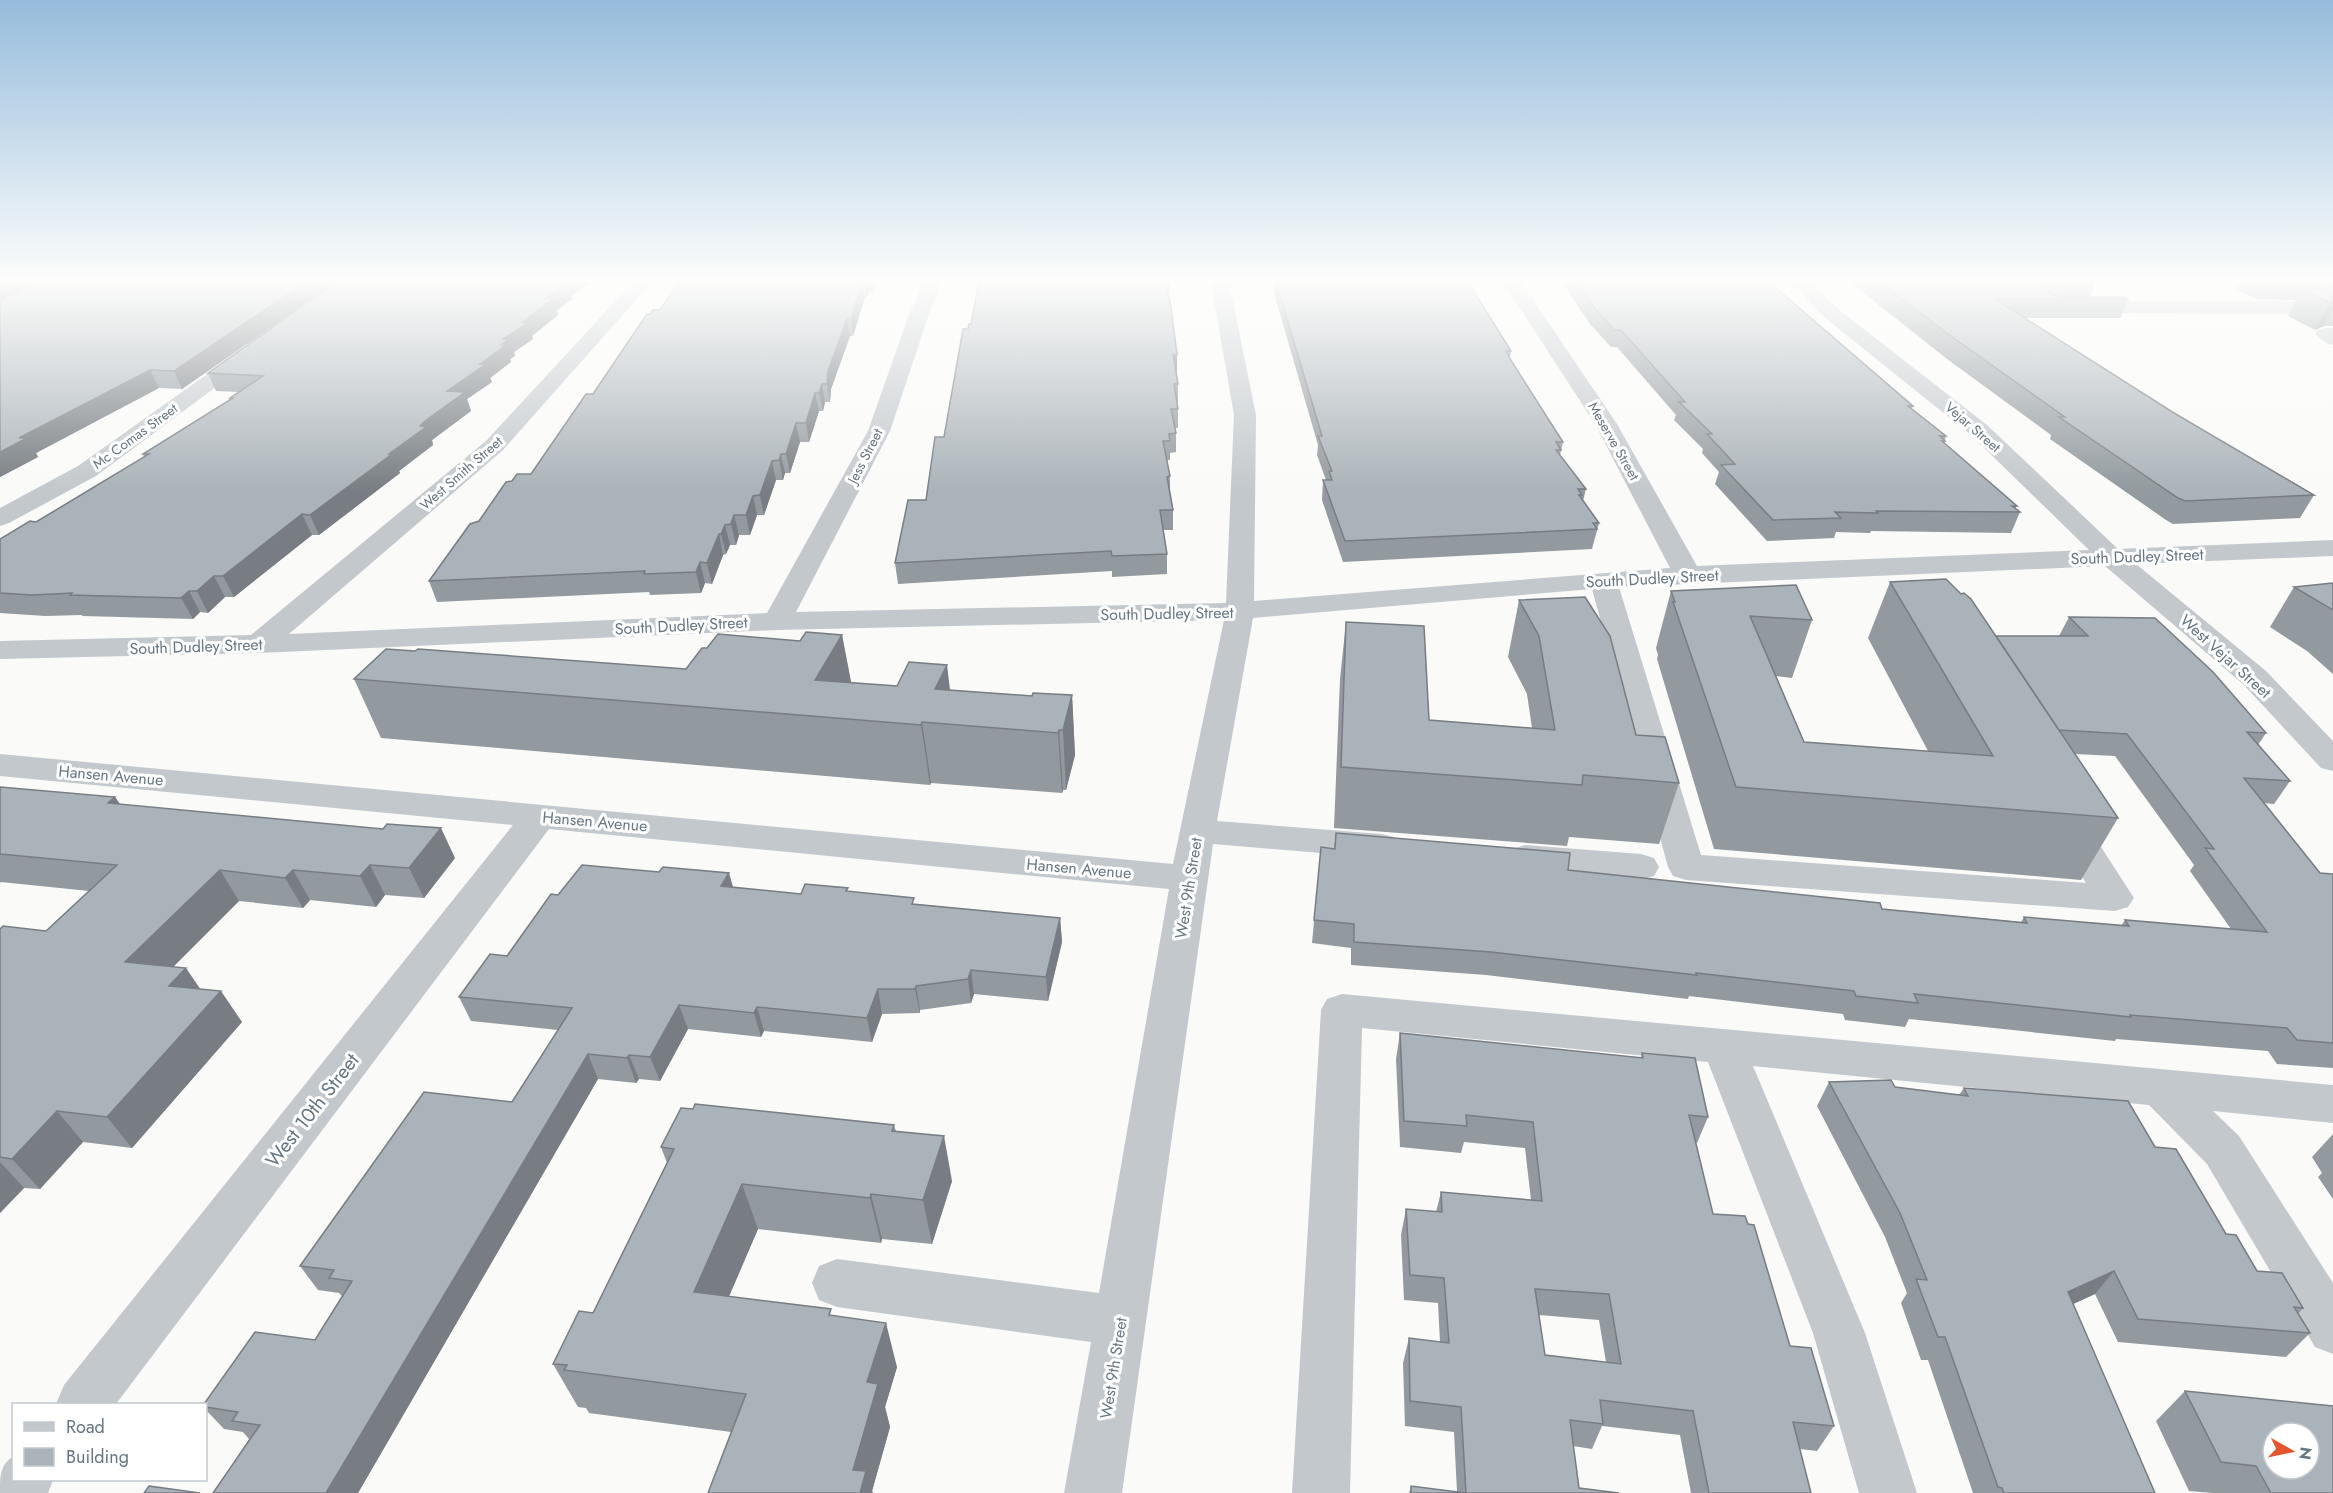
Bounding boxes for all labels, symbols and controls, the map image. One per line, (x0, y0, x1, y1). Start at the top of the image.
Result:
street label: Vejar Street (1941, 397, 2006, 457)
street label: Mc Comas Street (89, 398, 182, 474)
street label: Meserve Street (1583, 398, 1645, 484)
street label: Jess Street (842, 424, 888, 489)
street label: West Smith Street (415, 431, 507, 515)
street label: South Dudley Street (2070, 543, 2204, 570)
street label: South Dudley Street (1585, 564, 1719, 593)
street label: South Dudley Street (1100, 601, 1234, 626)
street label: West Vejar Street (2175, 609, 2276, 704)
street label: South Dudley Street (614, 611, 748, 640)
street label: South Dudley Street (129, 633, 263, 660)
street label: Hansen Avenue (58, 759, 164, 792)
street label: Hansen Avenue (542, 805, 648, 838)
street label: West 9th Street (1169, 836, 1208, 940)
street label: Hansen Avenue (1026, 852, 1132, 885)
street label: West 10th Street (259, 1047, 366, 1173)
street label: West 9th Street (1094, 1316, 1133, 1420)
legend (12, 1403, 207, 1481)
text: Road (66, 1414, 105, 1440)
north arrow (2261, 1421, 2321, 1481)
text: Building (66, 1444, 129, 1470)
text: N (2293, 1445, 2318, 1461)

